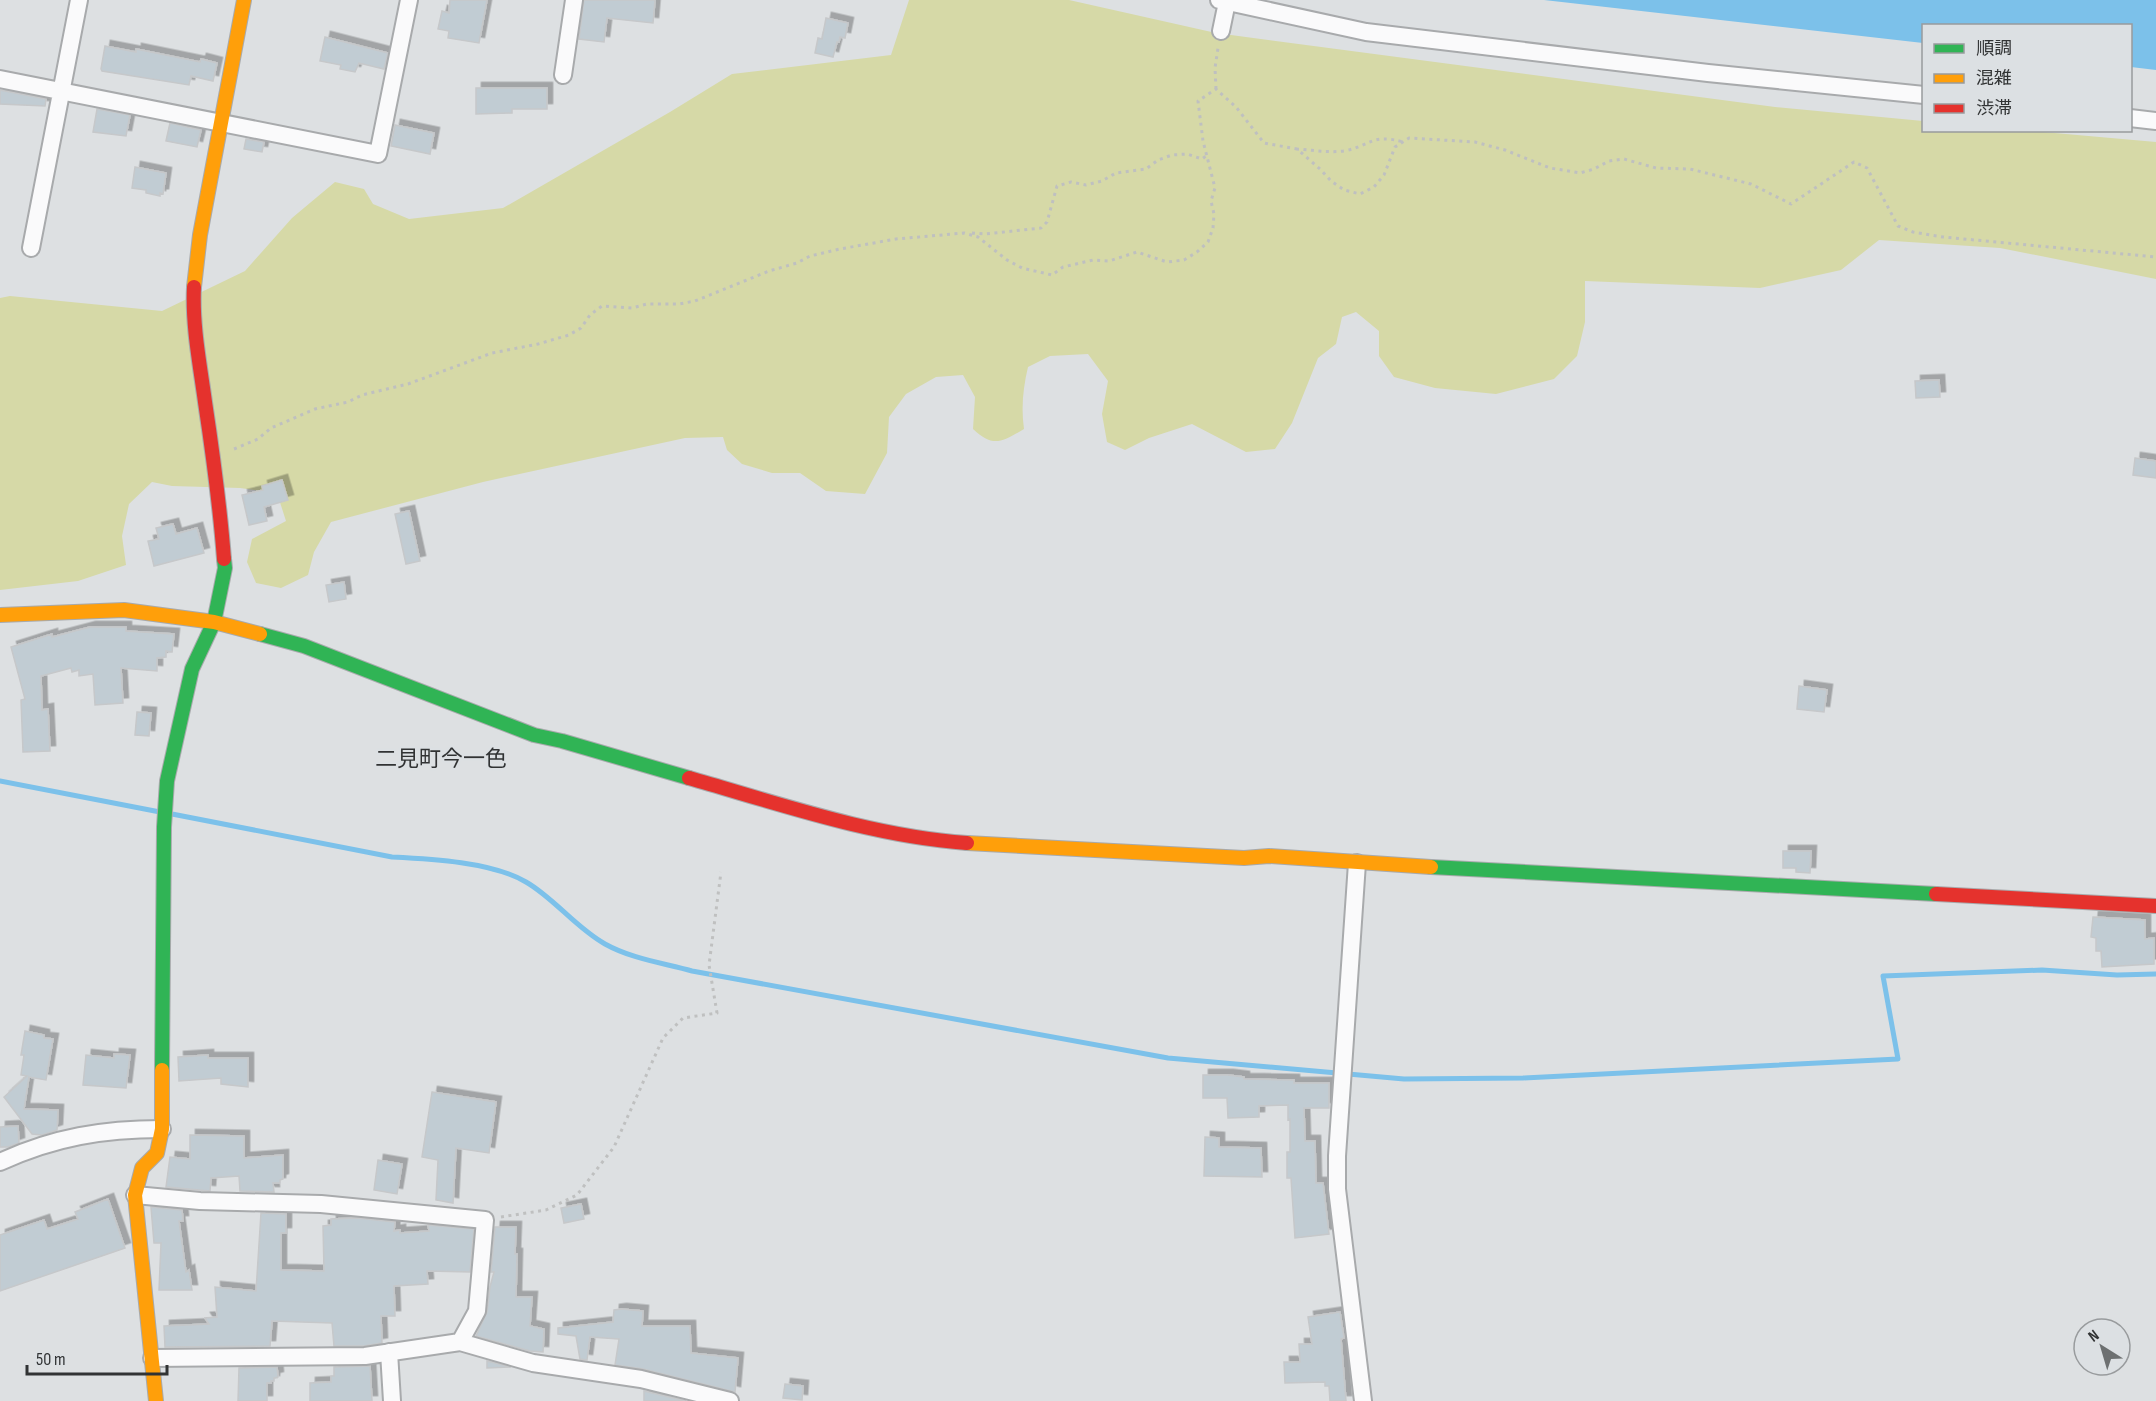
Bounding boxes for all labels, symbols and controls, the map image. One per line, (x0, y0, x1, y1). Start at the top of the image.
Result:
legend (1922, 24, 2132, 132)
text: 順調 (1976, 38, 2012, 59)
text: 混雑 (1976, 68, 2012, 89)
text: 渋滞 (1976, 98, 2012, 119)
district label: 二見町今一色 (375, 746, 507, 773)
north arrow (2072, 1317, 2132, 1377)
text: N (2085, 1326, 2103, 1346)
scale bar (27, 1338, 166, 1376)
text: 50 m (36, 1349, 66, 1370)

